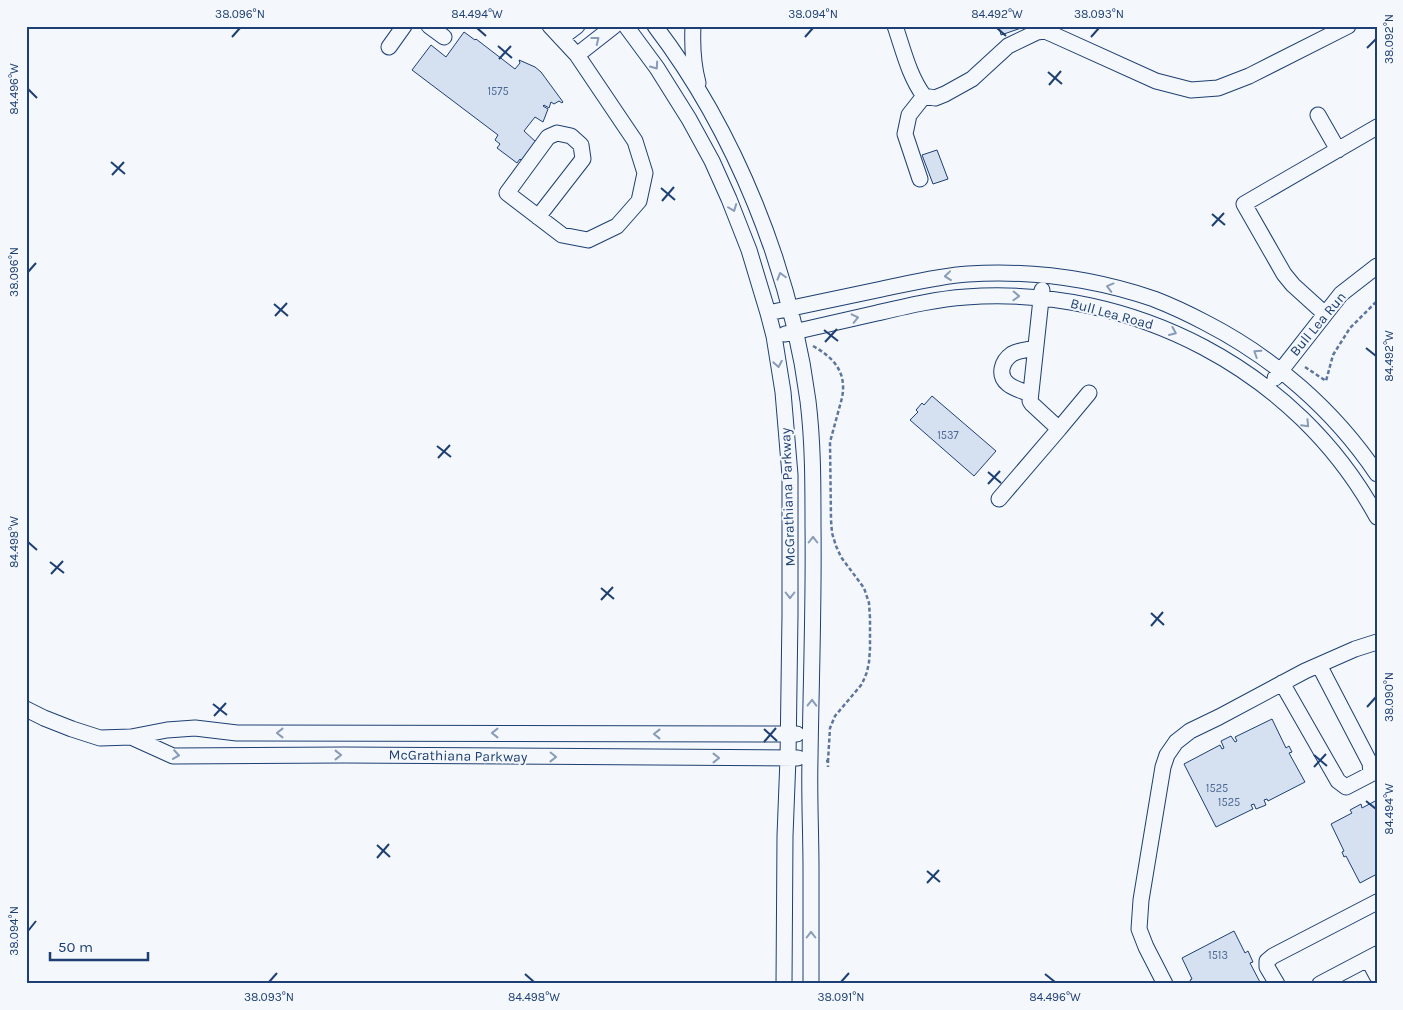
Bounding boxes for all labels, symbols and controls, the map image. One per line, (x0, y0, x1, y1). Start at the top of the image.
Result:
text: 38.096°N (215, 7, 265, 21)
text: 84.494°W (451, 7, 503, 21)
text: 38.094°N (788, 7, 838, 21)
text: 84.492°W (971, 7, 1023, 21)
text: 38.093°N (1074, 7, 1124, 21)
text: 38.092°N (1382, 14, 1396, 64)
one-way arrow (590, 38, 599, 46)
one-way arrow (649, 60, 658, 70)
text: 84.496°W (7, 63, 21, 115)
house number: 1575 (487, 85, 509, 98)
one-way arrow (727, 203, 737, 212)
text: 38.096°N (7, 247, 21, 297)
one-way arrow (944, 270, 952, 281)
one-way arrow (776, 272, 786, 280)
one-way arrow (1105, 282, 1114, 293)
street label: Bull Lea Run (1286, 288, 1350, 360)
one-way arrow (1012, 291, 1020, 302)
street label: Bull Lea Road (1069, 295, 1155, 333)
one-way arrow (851, 313, 860, 323)
one-way arrow (1168, 326, 1177, 337)
text: 84.492°W (1382, 330, 1396, 382)
one-way arrow (1253, 350, 1262, 360)
one-way arrow (773, 359, 783, 368)
one-way arrow (1300, 418, 1309, 427)
street label: McGrathiana Parkway (777, 427, 799, 567)
house number: 1537 (937, 429, 959, 442)
text: 84.498°W (7, 516, 21, 568)
one-way arrow (808, 536, 818, 544)
one-way arrow (785, 592, 795, 600)
text: 38.090°N (1382, 672, 1396, 722)
one-way arrow (806, 698, 817, 706)
one-way arrow (275, 728, 283, 738)
one-way arrow (490, 728, 498, 738)
one-way arrow (653, 729, 660, 739)
street label: McGrathiana Parkway (389, 746, 528, 766)
one-way arrow (172, 749, 181, 759)
one-way arrow (335, 750, 343, 760)
one-way arrow (550, 752, 558, 762)
one-way arrow (712, 753, 720, 763)
house number: 1525 (1206, 782, 1228, 795)
text: 84.494°W (1382, 783, 1396, 835)
house number: 1525 (1218, 796, 1240, 809)
text: 38.094°N (7, 906, 21, 956)
scale bar (50, 930, 148, 962)
one-way arrow (806, 931, 816, 938)
text: 50 m (58, 938, 93, 956)
house number: 1513 (1208, 949, 1228, 962)
text: 38.093°N (244, 990, 294, 1004)
text: 84.498°W (508, 990, 560, 1004)
text: 38.091°N (818, 990, 864, 1004)
text: 84.496°W (1029, 990, 1081, 1004)

